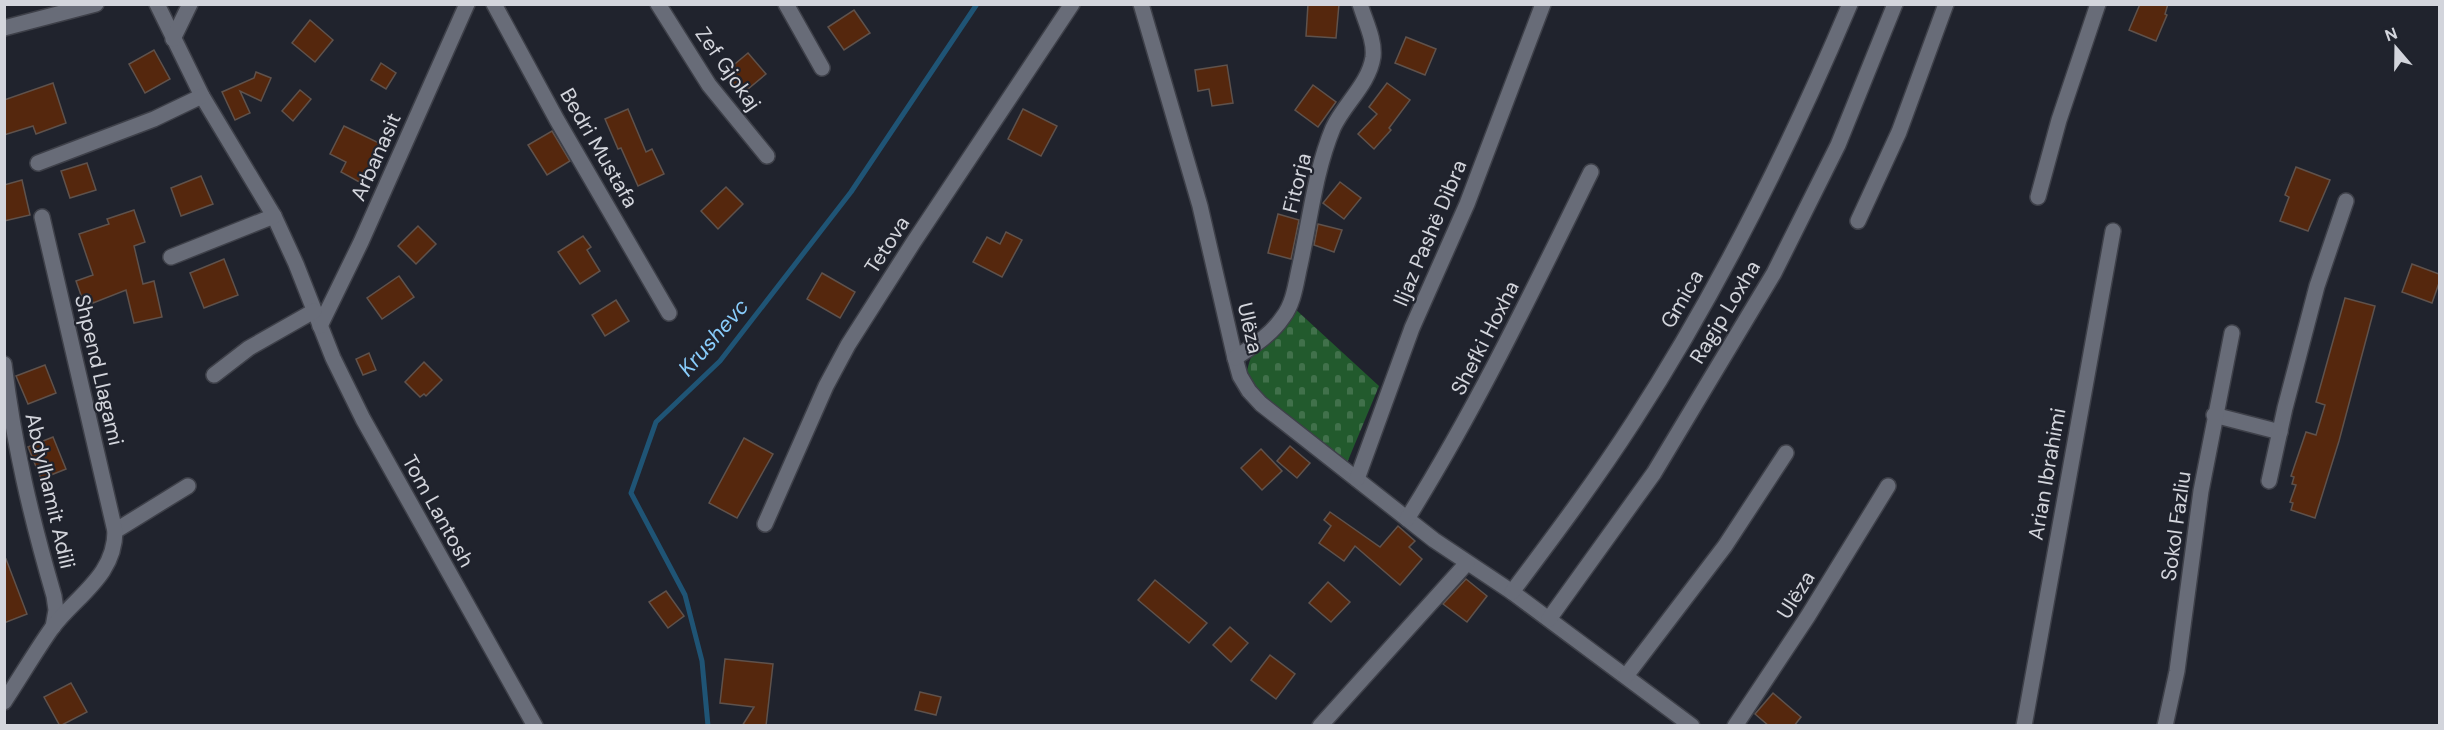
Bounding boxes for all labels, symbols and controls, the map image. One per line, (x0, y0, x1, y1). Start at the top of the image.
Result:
north arrow (2366, 18, 2426, 78)
street label: Zef Gjokaj (689, 21, 767, 117)
text: N (2382, 23, 2400, 46)
street label: Bedri Mustafa (553, 83, 645, 213)
street label: Arbanasit (344, 109, 408, 205)
street label: Fitorja (1276, 150, 1318, 216)
street label: Iljaz Pashë Dibra (1387, 156, 1473, 310)
street label: Tetova (858, 211, 916, 279)
street label: Ragip Loxha (1683, 255, 1767, 369)
street label: Gmica (1654, 265, 1710, 333)
street label: Shefki Hoxha (1444, 276, 1526, 400)
street label: Shpend Llagami (68, 292, 130, 448)
water label: Krushevc (672, 292, 755, 382)
street label: Ulëza (1231, 300, 1269, 356)
street label: Arian Ibrahimi (2022, 406, 2072, 542)
street label: Abdylhamit Adili (18, 410, 82, 572)
street label: Tom Lantosh (396, 450, 480, 572)
street label: Sokol Fazliu (2154, 469, 2198, 583)
street label: Ulëza (1771, 566, 1821, 624)

